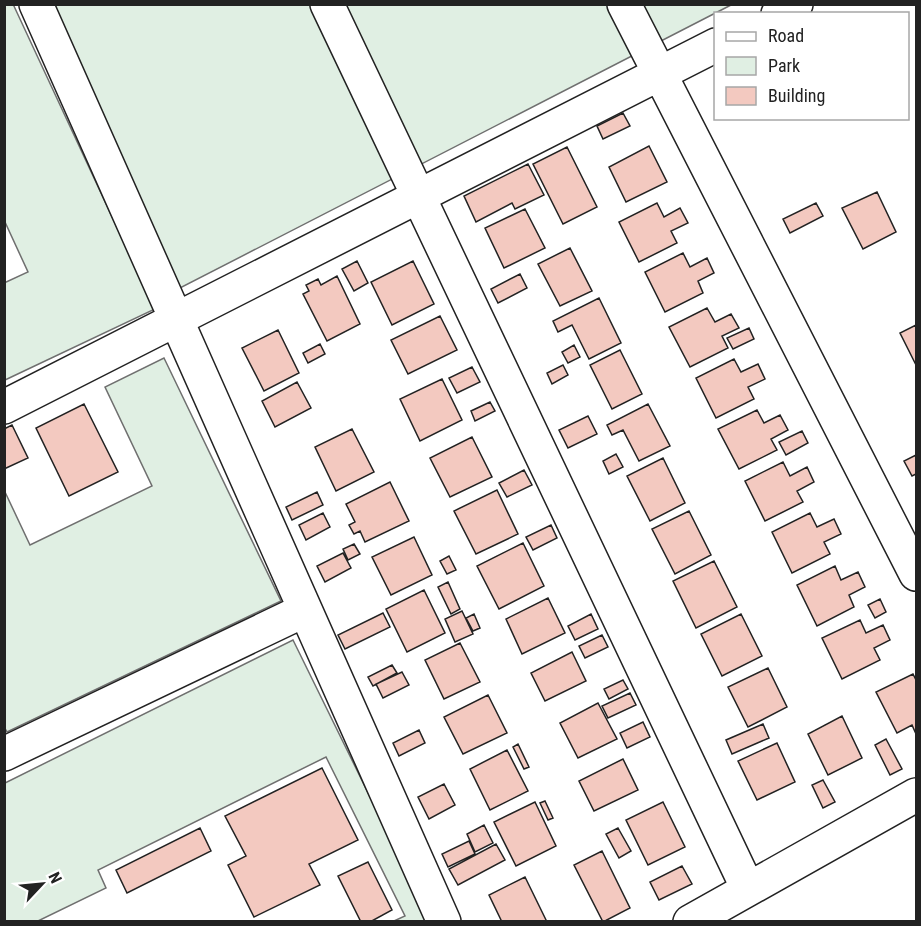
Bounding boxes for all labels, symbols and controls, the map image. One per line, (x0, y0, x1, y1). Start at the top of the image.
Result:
legend (714, 12, 909, 120)
text: Road (768, 25, 804, 46)
text: Park (768, 55, 800, 76)
text: Building (768, 85, 825, 106)
north arrow (12, 854, 72, 914)
text: N (44, 869, 66, 886)

